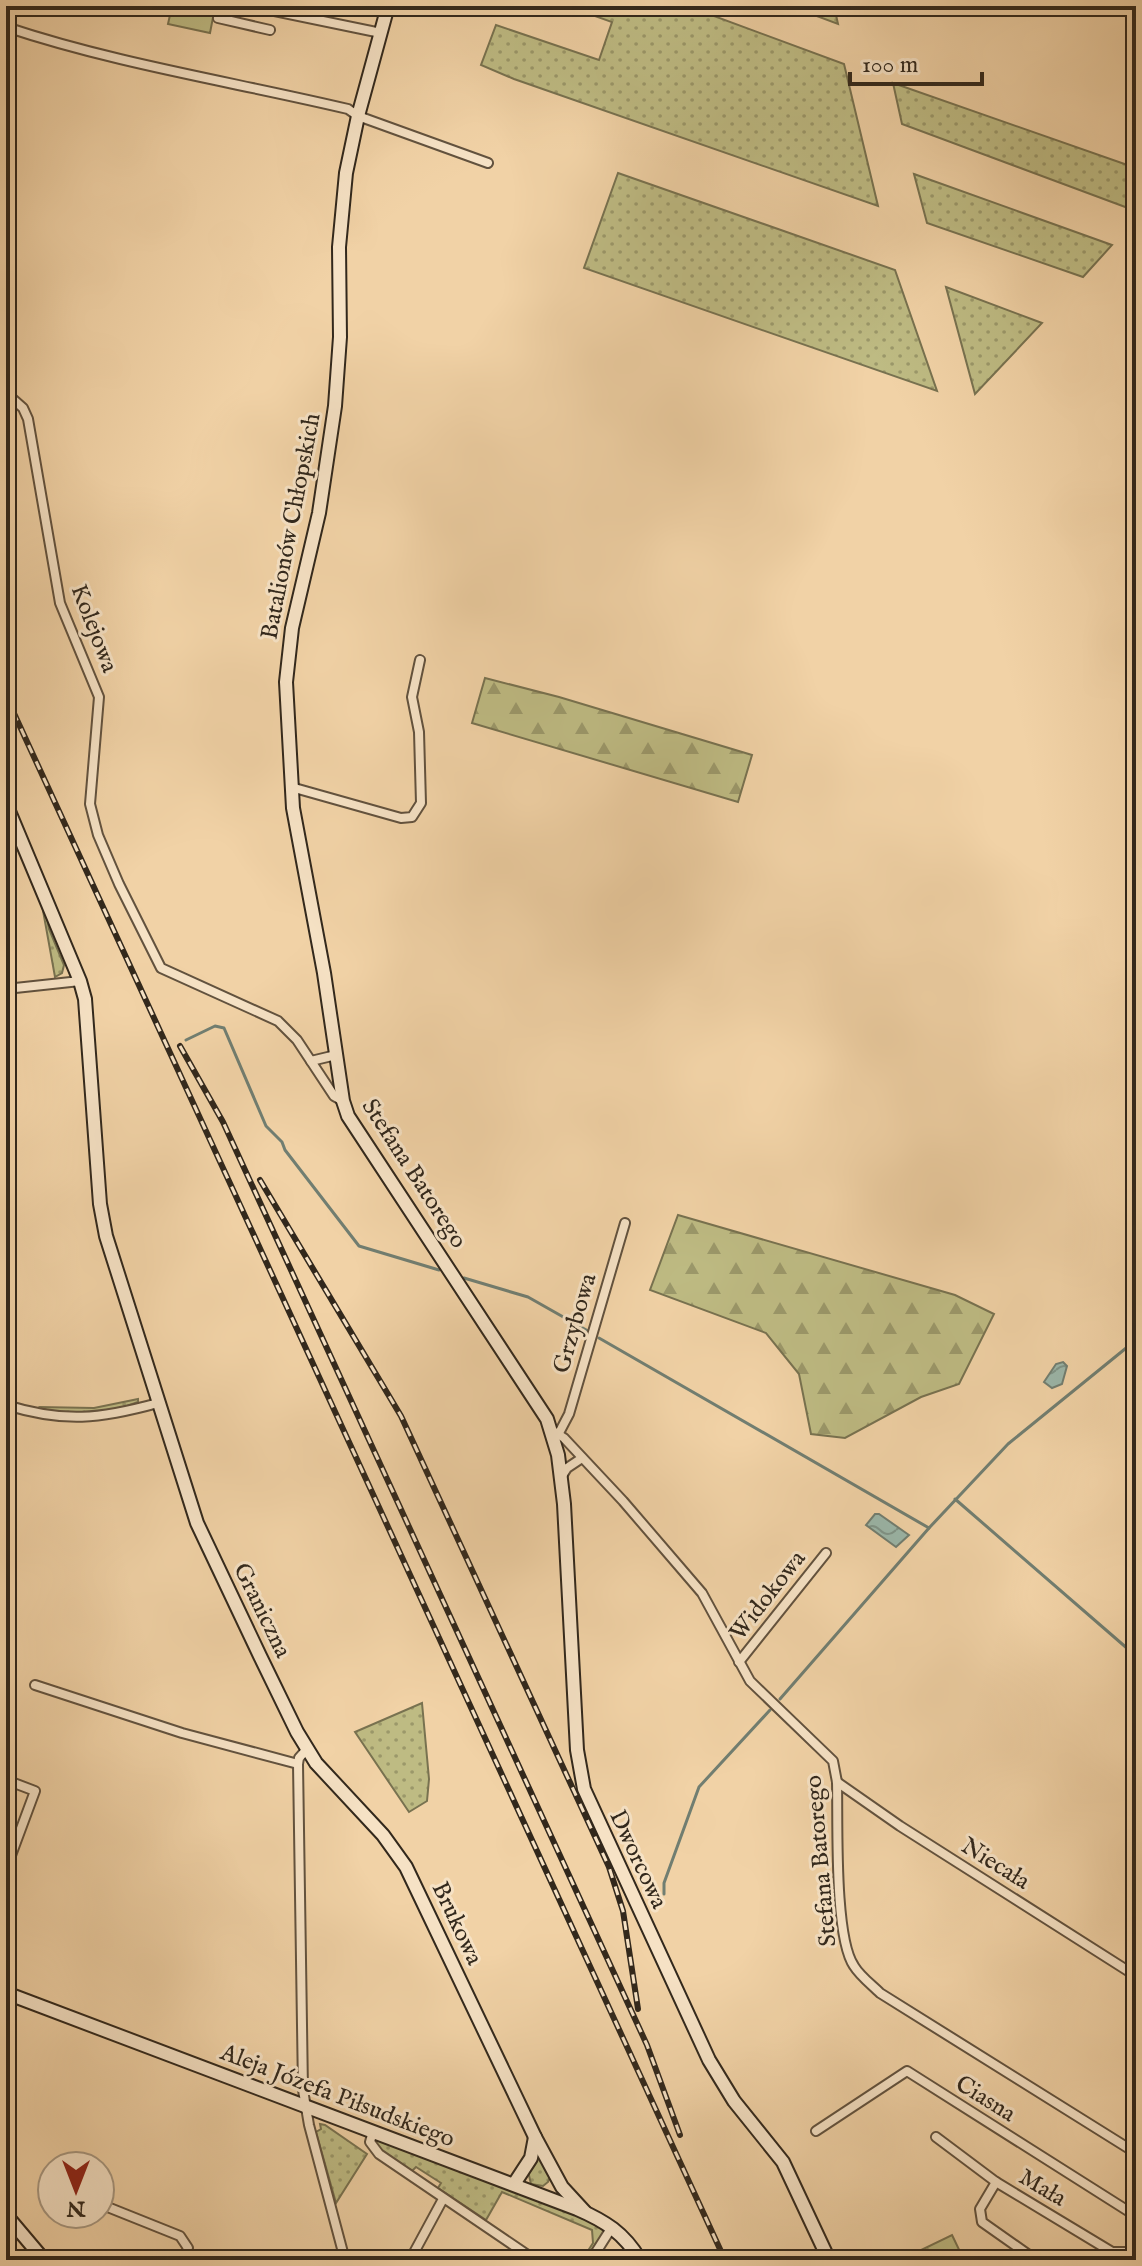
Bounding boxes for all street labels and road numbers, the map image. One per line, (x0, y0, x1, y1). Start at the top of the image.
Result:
street label: Batalionów Chłopskich (254, 410, 329, 642)
street label: Kolejowa (63, 580, 125, 678)
street label: Stefana Batorego (354, 1093, 474, 1254)
street label: Grzybowa (546, 1269, 605, 1377)
street label: Widokowa (723, 1544, 813, 1647)
street label: Graniczna (225, 1558, 298, 1664)
street label: Stefana Batorego (799, 1774, 844, 1948)
street label: Dworcowa (601, 1805, 674, 1915)
street label: Niecała (955, 1831, 1036, 1898)
street label: Brukowa (424, 1877, 490, 1971)
street label: Aleja Józefa Piłsudskiego (215, 2037, 459, 2155)
street label: Ciasna (949, 2069, 1022, 2130)
street label: Mała (1013, 2162, 1072, 2215)

